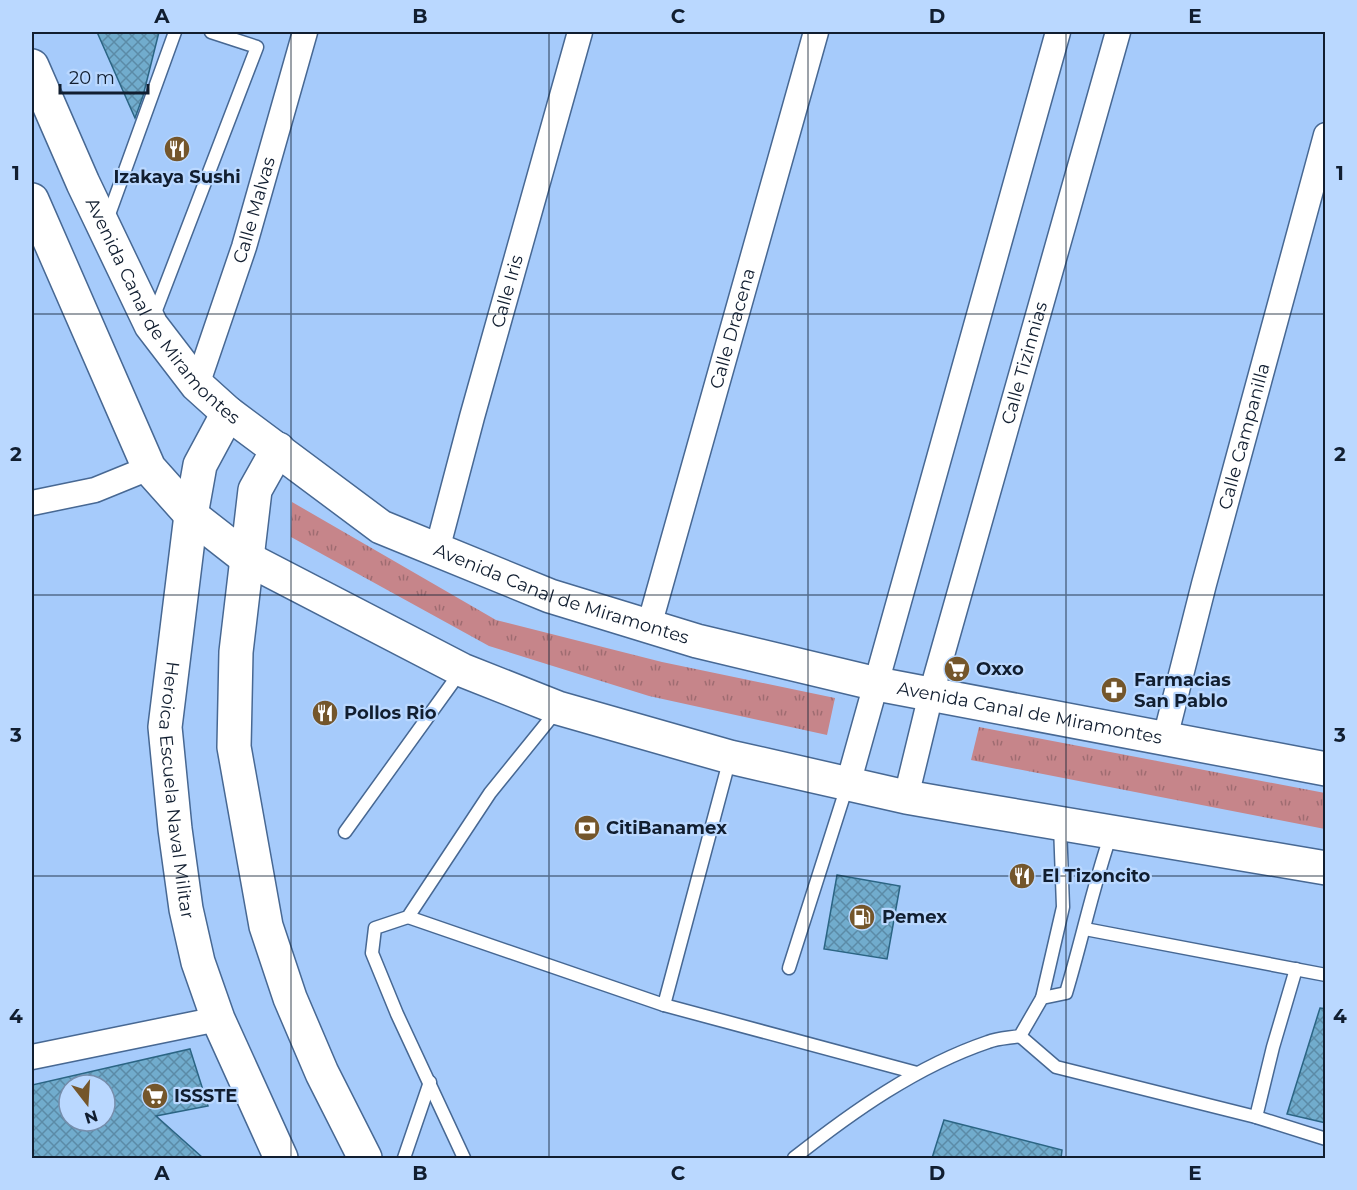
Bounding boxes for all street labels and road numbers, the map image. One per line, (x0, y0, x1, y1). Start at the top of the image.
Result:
street label: Calle Malvas (228, 154, 280, 266)
street label: Avenida Canal de Miramontes (81, 194, 244, 429)
street label: Calle Iris (487, 252, 528, 330)
street label: Calle Dracena (705, 266, 760, 391)
street label: Calle Tizinnias (997, 299, 1052, 427)
street label: Calle Campanilla (1214, 360, 1275, 512)
street label: Avenida Canal de Miramontes (431, 539, 692, 649)
street label: Heroica Escuela Naval Militar (154, 660, 199, 921)
street label: Avenida Canal de Miramontes (895, 677, 1164, 749)

